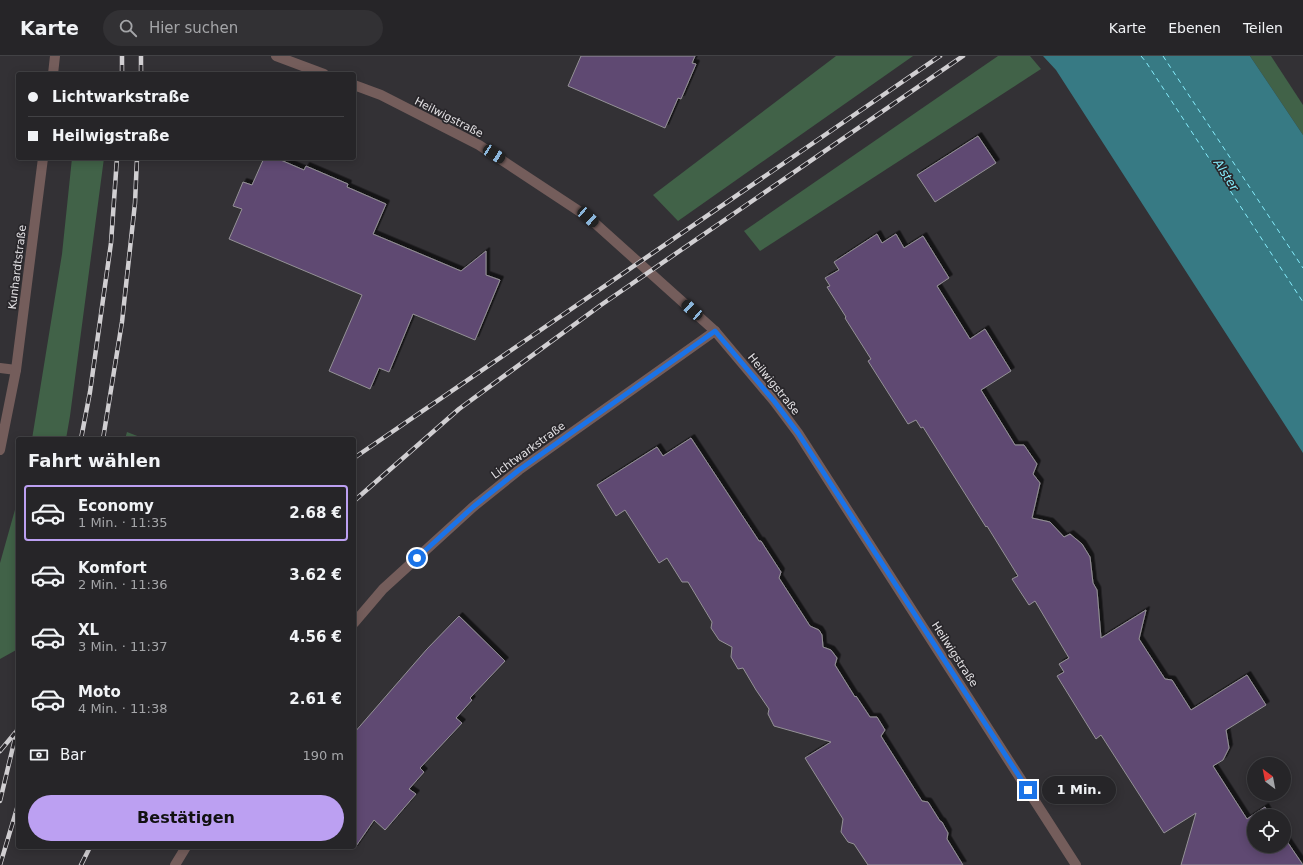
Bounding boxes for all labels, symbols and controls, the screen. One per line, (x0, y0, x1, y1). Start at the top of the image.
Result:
search box (103, 10, 383, 46)
text: Karte (20, 17, 79, 39)
icon: search (117, 17, 139, 39)
text: Hier suchen (149, 19, 238, 37)
text: Karte (1109, 20, 1146, 36)
text: Ebenen (1168, 20, 1221, 36)
text: Teilen (1243, 20, 1283, 36)
text: Lichtwarkstraße (52, 88, 189, 106)
street label: Heilwigstraße (412, 95, 485, 140)
text: Heilwigstraße (52, 127, 169, 145)
car (481, 142, 507, 166)
water label: Alster (1210, 156, 1242, 194)
car (575, 205, 601, 229)
street label: Kunhardtstraße (6, 224, 29, 310)
car (679, 298, 705, 322)
street label: Heilwigstraße (745, 351, 802, 418)
street label: Lichtwarkstraße (489, 419, 568, 482)
text: Fahrt wählen (28, 450, 161, 471)
icon: car (30, 495, 66, 531)
text: Economy (78, 497, 154, 515)
text: 2.68 € (289, 504, 342, 522)
text: 1 Min. · 11:35 (78, 515, 167, 530)
route start (408, 549, 426, 567)
icon: car (30, 557, 66, 593)
text: Komfort (78, 559, 147, 577)
text: 3.62 € (289, 566, 342, 584)
text: 2 Min. · 11:36 (78, 577, 167, 592)
icon: car (30, 619, 66, 655)
street label: Heilwigstraße (929, 619, 981, 690)
text: XL (78, 621, 99, 639)
text: 4.56 € (289, 628, 342, 646)
text: 3 Min. · 11:37 (78, 639, 167, 654)
icon: car (30, 681, 66, 717)
text: Moto (78, 683, 121, 701)
text: 2.61 € (289, 690, 342, 708)
text: 4 Min. · 11:38 (78, 701, 167, 716)
icon: cash (28, 744, 50, 766)
text: Bar (60, 746, 86, 764)
text: 190 m (302, 748, 344, 763)
north arrow (1247, 757, 1291, 801)
map controls (1247, 757, 1291, 853)
callout: 1 Min. (1042, 776, 1116, 804)
route end (1019, 781, 1037, 799)
text: 1 Min. (1056, 782, 1102, 797)
button: Bestätigen (28, 795, 344, 841)
button: locate (1247, 809, 1291, 853)

